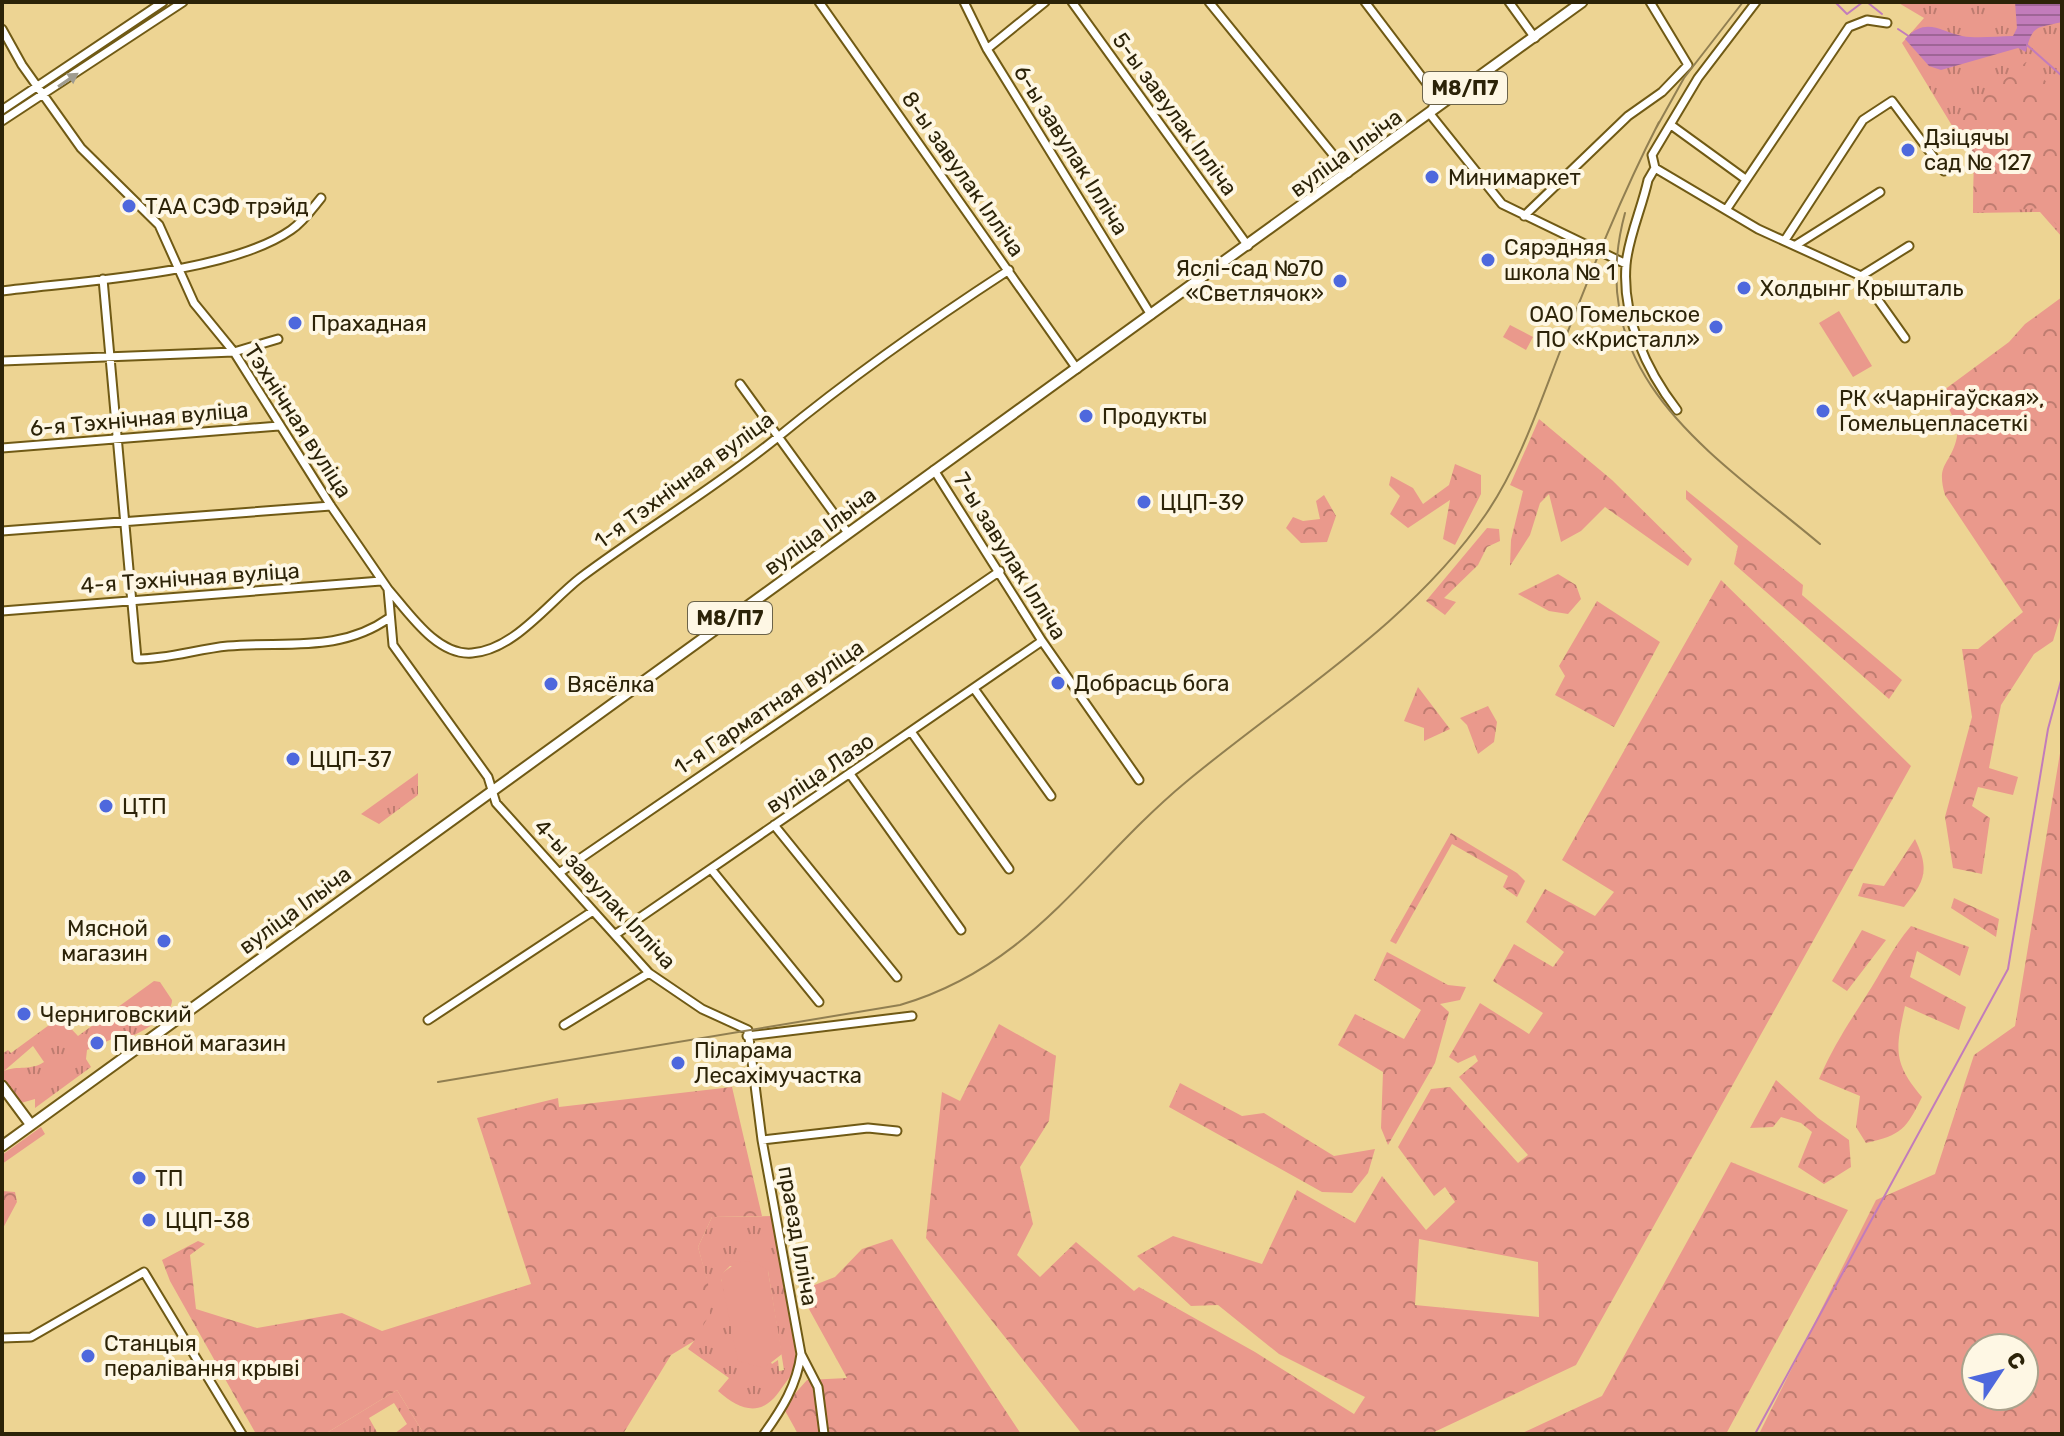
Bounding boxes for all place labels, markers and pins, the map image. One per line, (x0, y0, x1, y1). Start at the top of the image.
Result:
place label: Дзіцячы сад № 127 (1924, 124, 2031, 176)
marker: Дзіцячы сад № 127 (1899, 141, 1917, 159)
place label: Минимаркет (1448, 164, 1581, 191)
marker: Минимаркет (1423, 168, 1441, 186)
place label: ТАА СЭФ трэйд (145, 193, 309, 220)
marker: ТАА СЭФ трэйд (120, 197, 138, 215)
place label: Сярэдняя школа № 1 (1504, 234, 1616, 286)
marker: Сярэдняя школа № 1 (1479, 251, 1497, 269)
place label: Яслі-сад №70 «Светлячок» (1175, 255, 1324, 307)
marker: Яслі-сад №70 «Светлячок» (1331, 272, 1349, 290)
place label: Холдынг Крышталь (1760, 275, 1963, 302)
marker: Холдынг Крышталь (1735, 279, 1753, 297)
place label: ОАО Гомельское ПО «Кристалл» (1529, 301, 1700, 353)
place label: Прахадная (311, 310, 427, 337)
marker: Прахадная (286, 314, 304, 332)
marker: ОАО Гомельское ПО «Кристалл» (1707, 318, 1725, 336)
place label: РК «Чарнігаўская», Гомельцепласеткі (1839, 385, 2045, 437)
marker: РК «Чарнігаўская», Гомельцепласеткі (1814, 402, 1832, 420)
place label: Продукты (1102, 403, 1207, 430)
marker: Продукты (1077, 407, 1095, 425)
place label: ЦЦП-39 (1160, 489, 1244, 516)
marker: ЦЦП-39 (1135, 493, 1153, 511)
place label: Добрасць бога (1074, 670, 1229, 697)
place label: Вясёлка (567, 671, 655, 698)
marker: Добрасць бога (1049, 674, 1067, 692)
marker: Вясёлка (542, 675, 560, 693)
place label: ЦЦП-37 (309, 746, 392, 773)
marker: ЦЦП-37 (284, 750, 302, 768)
place label: ЦТП (122, 793, 167, 820)
marker: ЦТП (97, 797, 115, 815)
place label: Мясной магазин (61, 915, 148, 967)
marker: Мясной магазин (155, 932, 173, 950)
place label: Черниговский (40, 1001, 192, 1028)
marker: Черниговский (15, 1005, 33, 1023)
place label: Пивной магазин (113, 1030, 286, 1057)
marker: Пивной магазин (88, 1034, 106, 1052)
place label: Піларама Лесахімучастка (694, 1037, 862, 1089)
marker: Піларама Лесахімучастка (669, 1054, 687, 1072)
place label: ТП (155, 1165, 183, 1192)
marker: ТП (130, 1169, 148, 1187)
place label: ЦЦП-38 (165, 1207, 250, 1234)
marker: ЦЦП-38 (140, 1211, 158, 1229)
place label: Станцыя пералівання крыві (104, 1330, 300, 1382)
marker: Станцыя пералівання крыві (79, 1347, 97, 1365)

